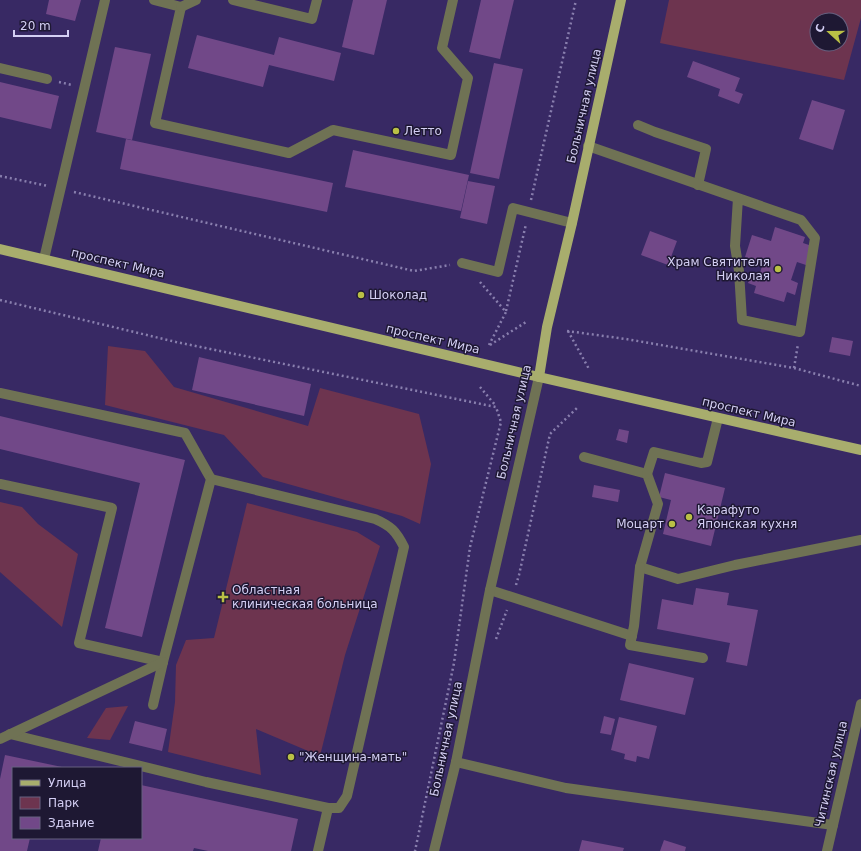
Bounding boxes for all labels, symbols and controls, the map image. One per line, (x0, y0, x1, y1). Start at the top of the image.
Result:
scale bar (14, 12, 68, 38)
north arrow (809, 12, 849, 52)
text: 20 m (20, 19, 51, 33)
text: С (813, 22, 828, 35)
street label: Больничная улица (564, 47, 604, 165)
place label: Летто (404, 124, 442, 138)
marker: Летто (391, 126, 401, 136)
street label: проспект Мира (70, 245, 166, 281)
place label: Храм Святителя Николая (667, 255, 770, 283)
marker: Храм Святителя Николая (773, 264, 783, 274)
place label: Шоколад (369, 288, 427, 302)
marker: Шоколад (356, 290, 366, 300)
street label: проспект Мира (385, 321, 481, 357)
street label: Больничная улица (494, 363, 534, 481)
street label: проспект Мира (701, 394, 797, 430)
place label: Карафуто Японская кухня (697, 503, 797, 531)
marker: Карафуто Японская кухня (684, 512, 694, 522)
place label: Моцарт (616, 517, 664, 531)
marker: Моцарт (667, 519, 677, 529)
place label: Областная клиническая больница (232, 583, 378, 611)
marker: Областная клиническая больница (217, 591, 229, 603)
street label: Больничная улица (427, 680, 465, 798)
street label: Читинская улица (812, 719, 850, 829)
place label: "Женщина-мать" (299, 750, 407, 764)
marker: "Женщина-мать" (286, 752, 296, 762)
legend (12, 767, 142, 839)
text: Улица (48, 776, 86, 790)
text: Парк (48, 796, 79, 810)
text: Здание (48, 816, 94, 830)

